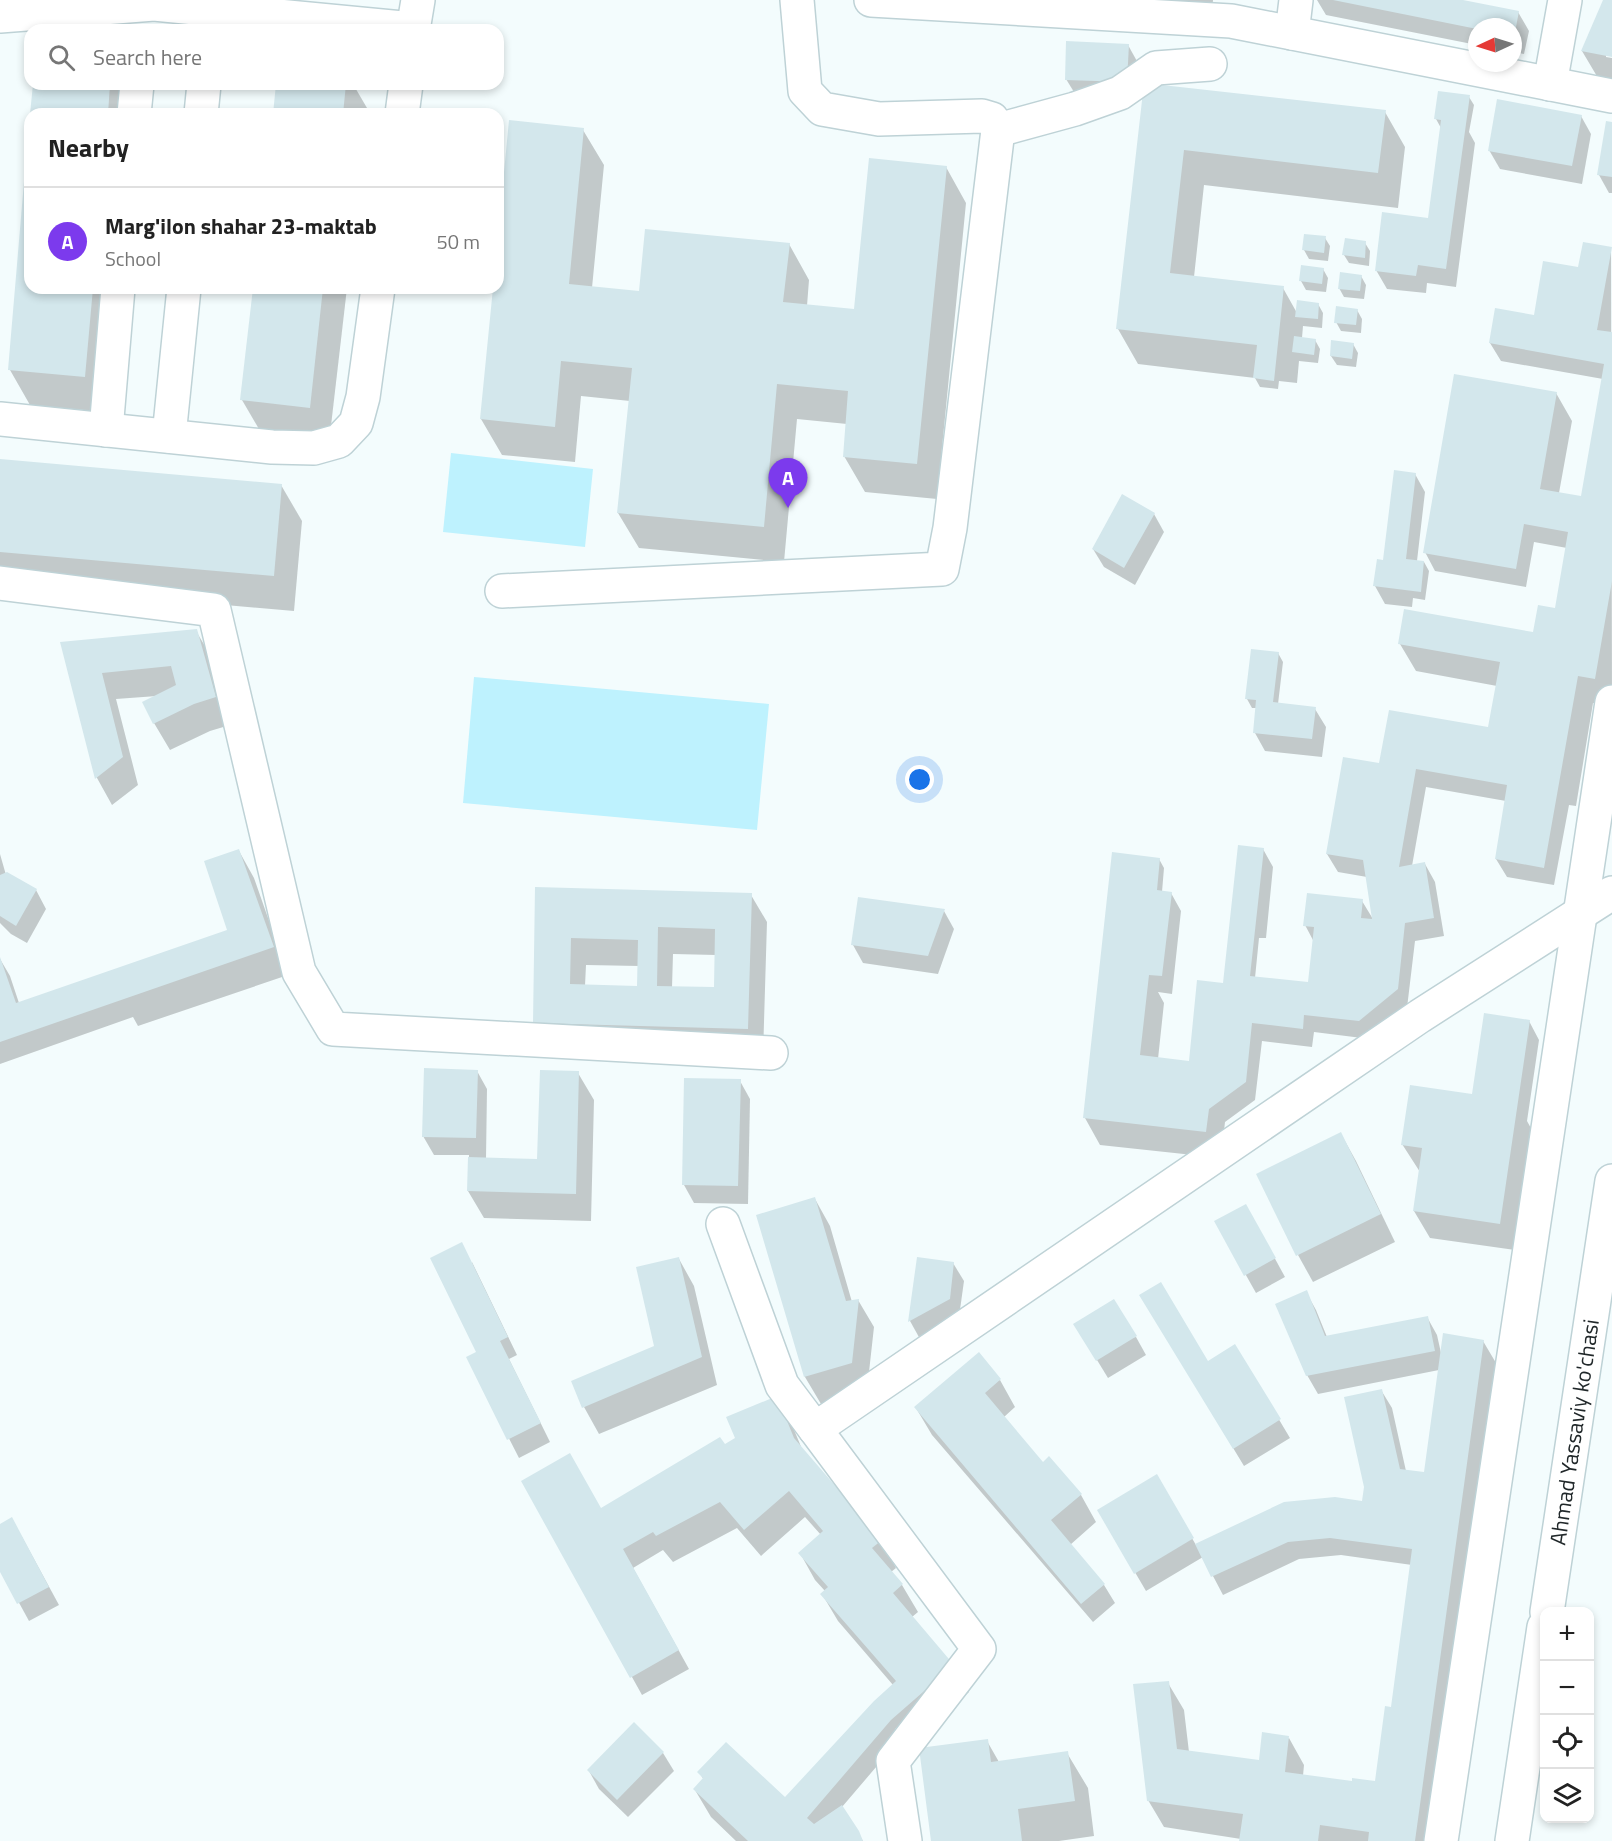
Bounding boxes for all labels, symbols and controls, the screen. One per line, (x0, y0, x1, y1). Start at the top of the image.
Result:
north arrow (1468, 18, 1522, 72)
search box (24, 24, 504, 90)
text: Search here (93, 40, 202, 74)
icon: search (45, 41, 78, 74)
text: Nearby (48, 128, 129, 167)
text: Marg'ilon shahar 23-maktab (105, 209, 377, 243)
text: A (61, 226, 74, 257)
text: 50 m (436, 226, 480, 257)
text: School (105, 243, 161, 274)
pin: A (768, 458, 808, 508)
your location (905, 765, 934, 794)
street label: Ahmad Yassaviy ko'chasi (1540, 1317, 1608, 1547)
map controls (1540, 1607, 1594, 1823)
button: + (1540, 1607, 1594, 1661)
button: − (1540, 1661, 1594, 1715)
button: locate (1540, 1715, 1594, 1769)
button: layers (1540, 1769, 1594, 1823)

